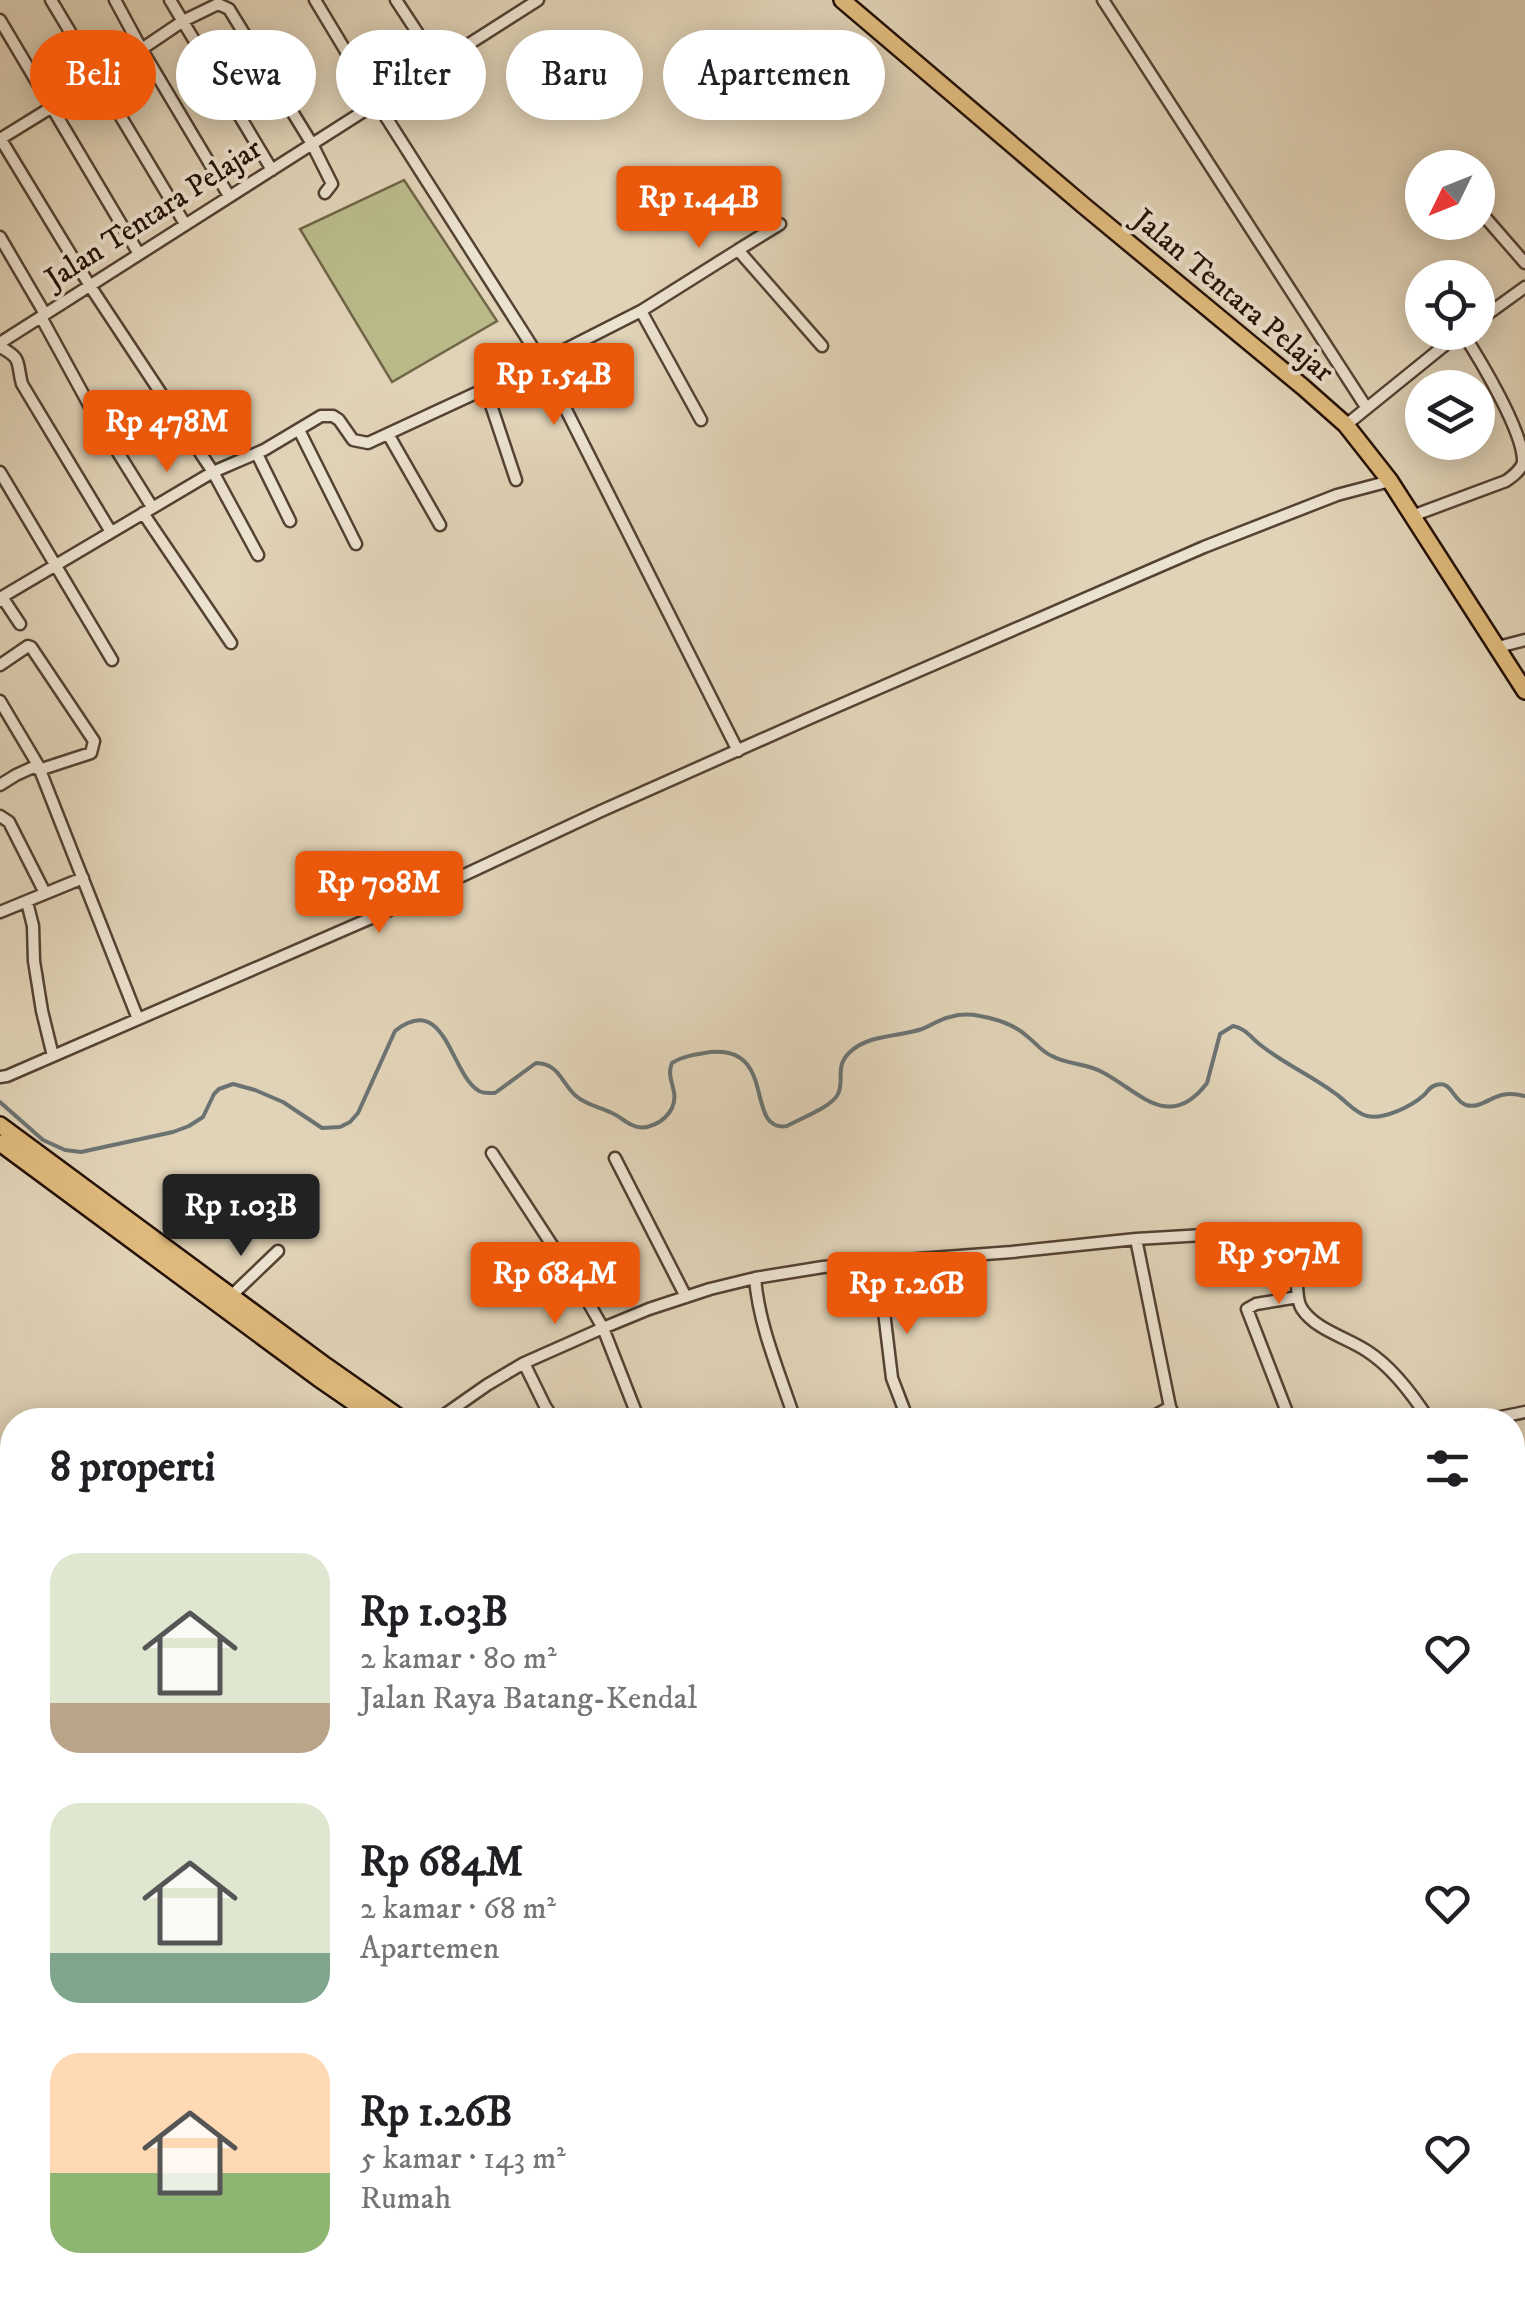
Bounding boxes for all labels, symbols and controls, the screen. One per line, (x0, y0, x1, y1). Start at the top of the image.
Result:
chip: Beli (30, 30, 156, 120)
chip: Sewa (176, 30, 316, 120)
chip: Filter (336, 30, 486, 120)
chip: Baru (506, 30, 643, 120)
chip: Apartemen (663, 30, 885, 120)
street label: Jalan Tentara Pelajar (36, 131, 269, 300)
north arrow (1405, 150, 1495, 240)
map controls (1405, 150, 1495, 460)
pin: Rp 1.44B (596, 166, 802, 251)
text: Rp 1.44B (639, 178, 759, 218)
street label: Jalan Tentara Pelajar (1123, 200, 1341, 391)
button: locate (1405, 260, 1495, 350)
pin: Rp 1.54B (451, 343, 657, 428)
text: Rp 1.54B (496, 355, 612, 395)
button: layers (1405, 370, 1495, 460)
pin: Rp 478M (75, 390, 259, 475)
text: Rp 478M (105, 402, 229, 442)
pin: Rp 708M (287, 851, 471, 936)
text: Rp 708M (317, 863, 441, 903)
pin: Rp 1.03B (138, 1174, 344, 1259)
text: Rp 1.03B (185, 1186, 297, 1226)
pin: Rp 507M (1187, 1222, 1371, 1307)
text: Rp 507M (1217, 1234, 1341, 1274)
pin: Rp 684M (463, 1242, 647, 1327)
pin: Rp 1.26B (804, 1252, 1010, 1337)
text: Rp 684M (493, 1254, 617, 1294)
text: Rp 1.26B (849, 1264, 965, 1304)
icon: filters (1420, 1441, 1475, 1496)
text: 8 properti (50, 1442, 215, 1494)
text: Rp 1.03B (360, 1587, 508, 1639)
icon: home (130, 1593, 250, 1713)
icon: heart (1420, 1626, 1475, 1681)
text: 2 kamar · 80 m² (360, 1639, 557, 1679)
text: Jalan Raya Batang-Kendal (360, 1679, 697, 1719)
text: Rp 684M (360, 1837, 523, 1889)
icon: home (130, 1843, 250, 1963)
icon: heart (1420, 1876, 1475, 1931)
text: 2 kamar · 68 m² (360, 1889, 556, 1929)
text: Apartemen (360, 1929, 499, 1969)
text: Rp 1.26B (360, 2087, 512, 2139)
icon: home (130, 2093, 250, 2213)
icon: heart (1420, 2126, 1475, 2181)
text: 5 kamar · 143 m² (360, 2139, 566, 2179)
text: Rumah (360, 2179, 451, 2219)

